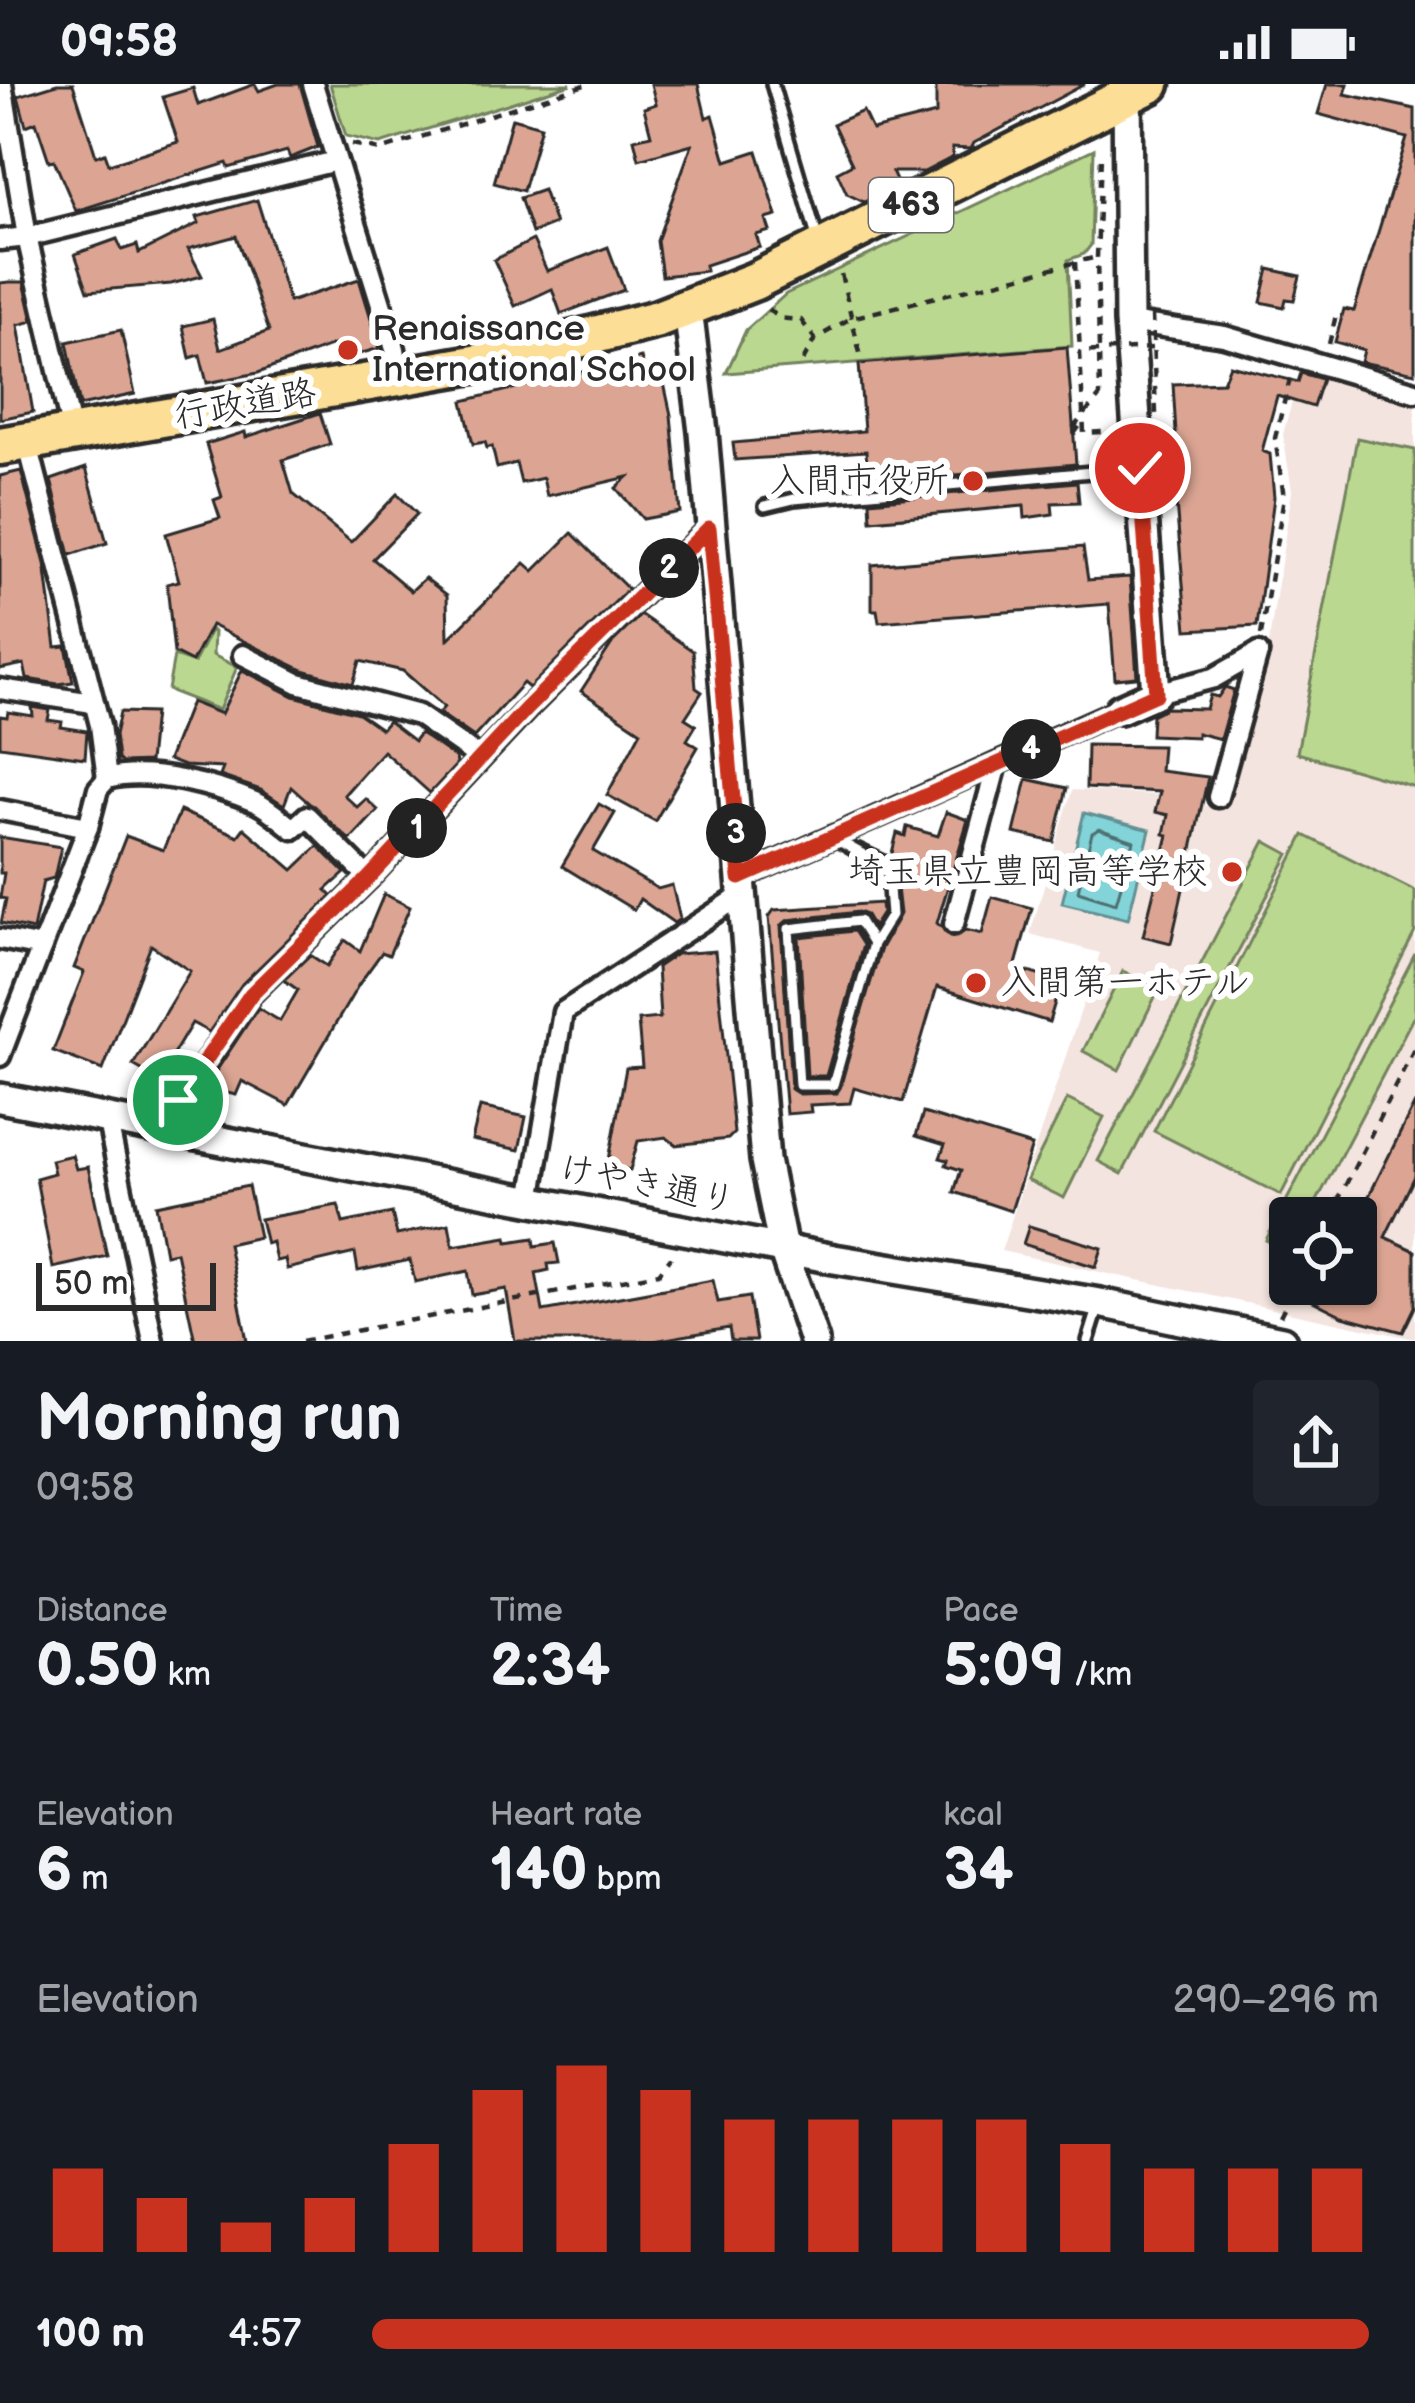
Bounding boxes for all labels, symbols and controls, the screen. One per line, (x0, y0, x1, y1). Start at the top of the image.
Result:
text: 09:58 (60, 15, 178, 70)
road number: 463 (869, 178, 953, 232)
place label: Renaissance International School (372, 308, 696, 392)
marker: Renaissance International School (335, 337, 361, 363)
street label: 行政道路 (170, 371, 320, 439)
pin (1089, 417, 1191, 519)
icon: check (1107, 435, 1173, 501)
place label: 入間市役所 (769, 460, 949, 503)
marker: 入間市役所 (960, 468, 986, 494)
pin: 2 (639, 538, 699, 598)
text: 2 (659, 548, 679, 588)
pin: 4 (1001, 719, 1061, 779)
text: 4 (1021, 729, 1041, 769)
pin: 1 (387, 798, 447, 858)
pin: 3 (706, 803, 766, 863)
text: 1 (410, 808, 424, 848)
text: 3 (726, 813, 746, 853)
place label: 埼玉県立豊岡高等学校 (848, 851, 1208, 894)
marker: 埼玉県立豊岡高等学校 (1219, 859, 1245, 885)
place label: 入間第一ホテル (1000, 962, 1251, 1005)
marker: 入間第一ホテル (963, 970, 989, 996)
pin (127, 1049, 229, 1151)
icon: arrive (145, 1067, 211, 1133)
street label: けやき通り (555, 1147, 739, 1223)
map controls (1269, 1197, 1377, 1305)
button: locate (1269, 1197, 1377, 1305)
scale bar (36, 1257, 216, 1310)
text: 50 m (54, 1264, 129, 1304)
text: Morning run (36, 1380, 402, 1459)
button: share (1253, 1380, 1379, 1506)
text: 09:58 (36, 1465, 134, 1512)
text: Distance (36, 1591, 168, 1631)
text: Time (490, 1591, 563, 1631)
text: Pace (943, 1591, 1019, 1631)
text: 0.50 (36, 1631, 159, 1703)
text: 2:34 (490, 1631, 610, 1703)
text: 5:09 (943, 1631, 1065, 1703)
text: km (159, 1655, 211, 1695)
text: /km (1065, 1655, 1132, 1695)
text: Elevation (36, 1795, 174, 1835)
text: Heart rate (490, 1795, 642, 1835)
text: kcal (943, 1795, 1003, 1835)
text: 6 (36, 1835, 72, 1907)
text: 140 (490, 1835, 588, 1907)
text: 34 (943, 1835, 1014, 1907)
text: m (72, 1859, 109, 1899)
text: bpm (588, 1859, 662, 1899)
text: Elevation (36, 1977, 199, 2024)
text: 290–296 m (1173, 1977, 1379, 2024)
text: 100 m (36, 2311, 145, 2358)
text: 4:57 (228, 2311, 301, 2358)

